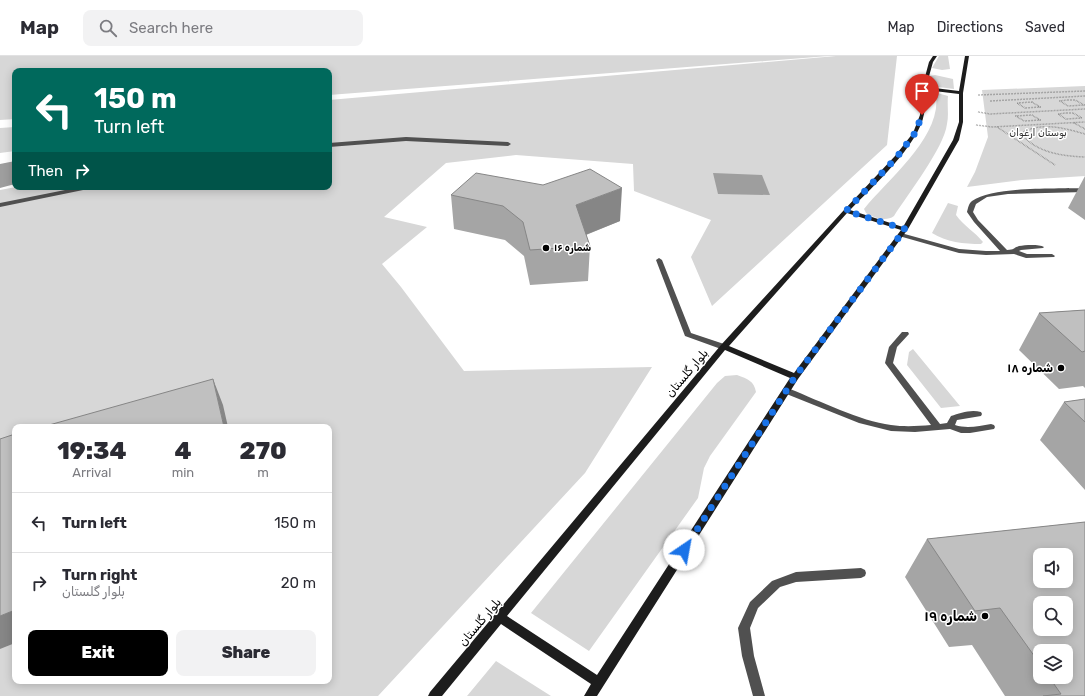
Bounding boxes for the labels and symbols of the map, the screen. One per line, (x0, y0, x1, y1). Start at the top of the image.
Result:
pin (905, 74, 939, 115)
park label: بوستان ارغوان (1009, 127, 1067, 139)
place label: شماره ۱۶ (554, 242, 591, 254)
marker: شماره ۱۶ (541, 243, 551, 253)
street label: بلوار گلستان (663, 346, 712, 400)
place label: شماره ۱۸ (1007, 361, 1053, 375)
marker: شماره ۱۸ (1056, 363, 1066, 373)
position arrow (663, 529, 705, 571)
street label: بلوار گلستان (456, 595, 505, 649)
place label: شماره ۱۹ (924, 608, 977, 625)
marker: شماره ۱۹ (980, 611, 990, 621)

